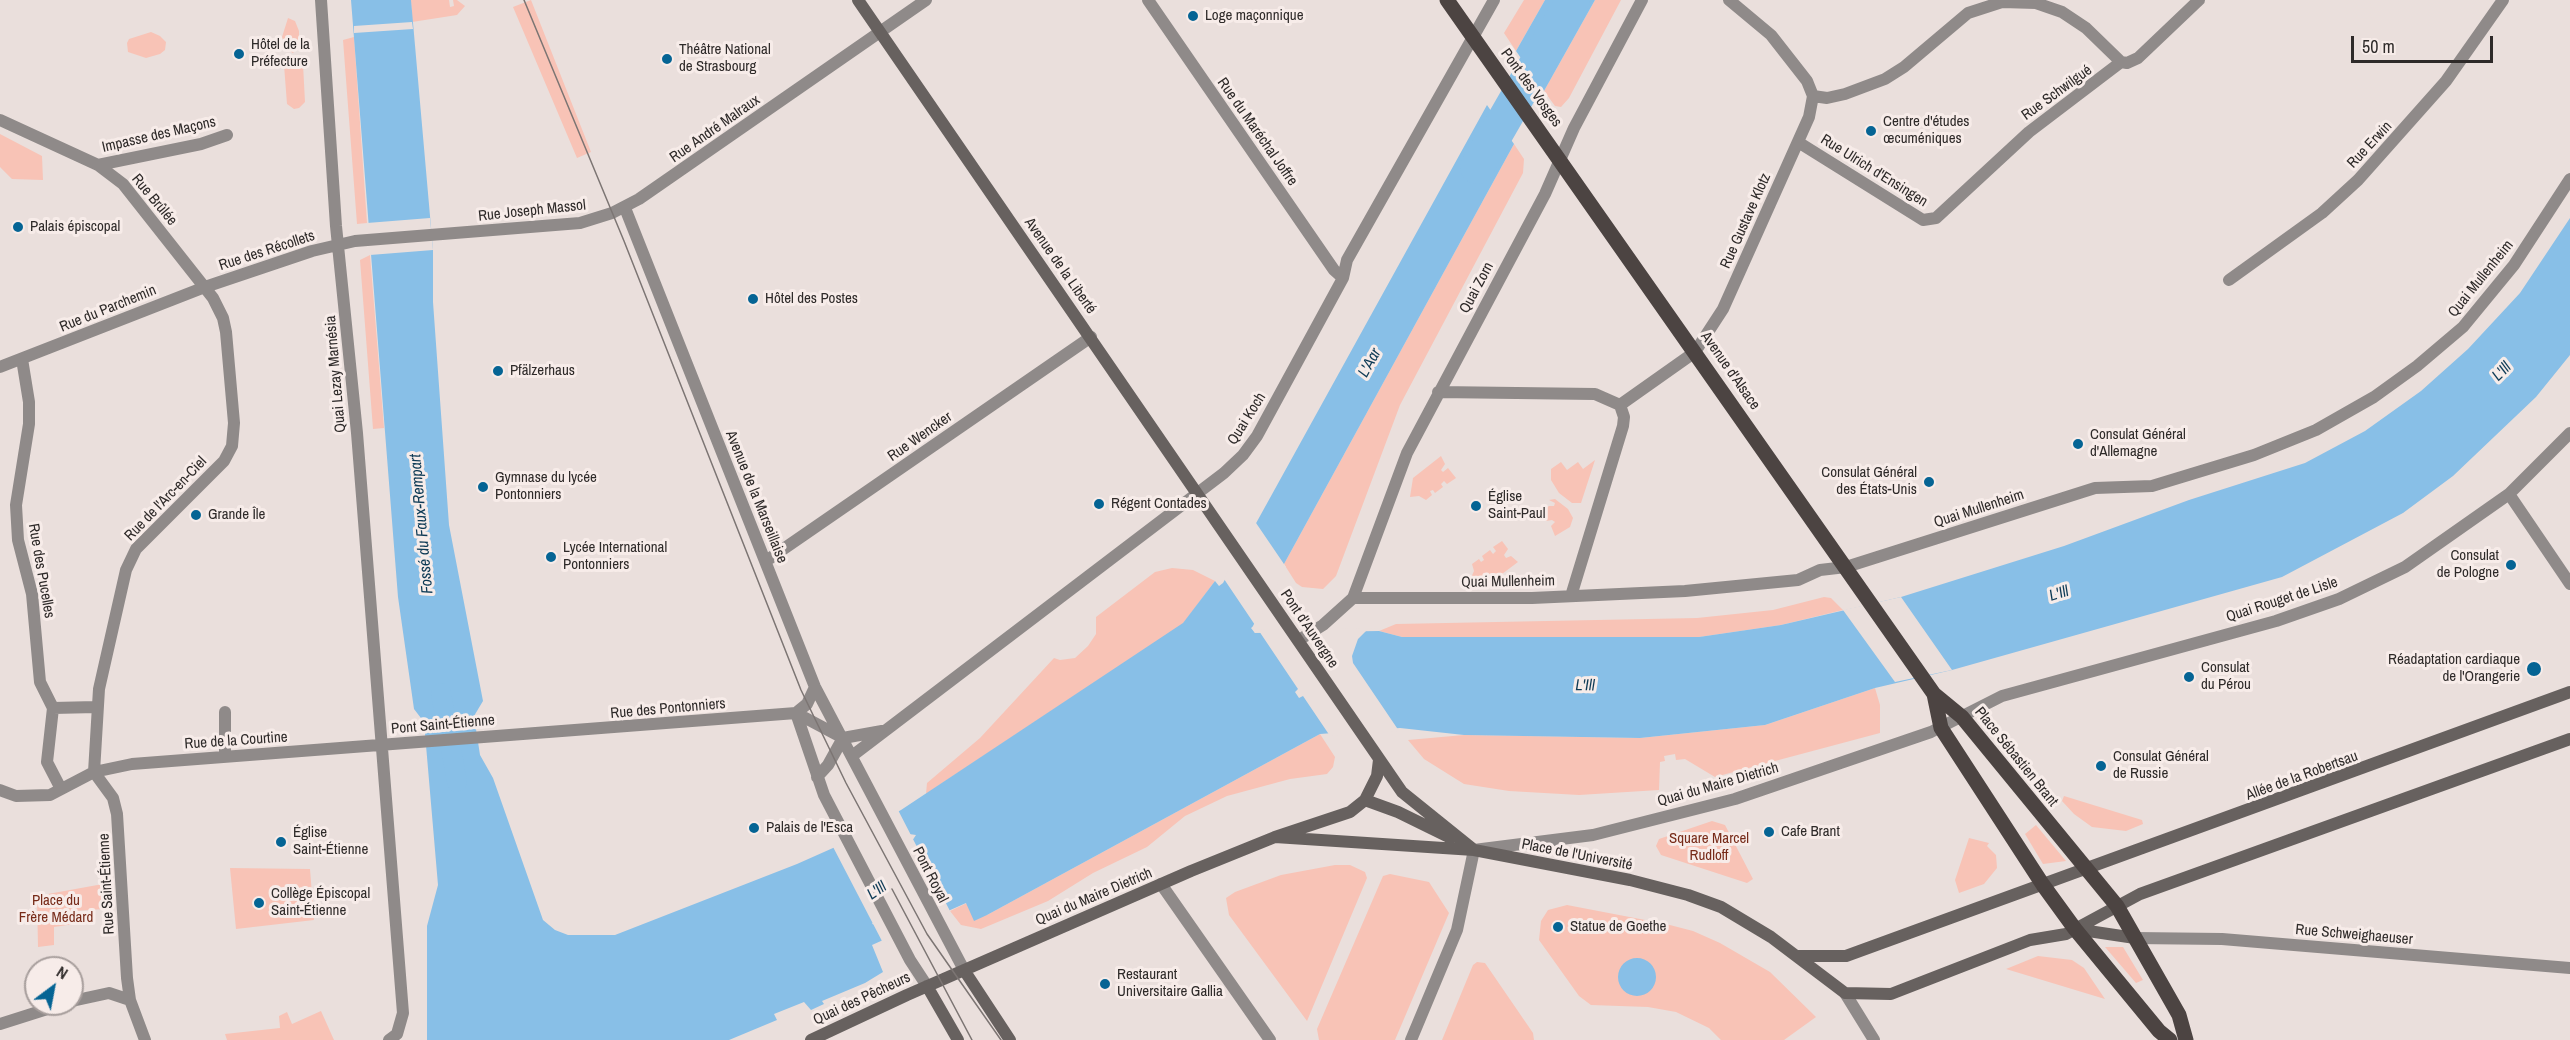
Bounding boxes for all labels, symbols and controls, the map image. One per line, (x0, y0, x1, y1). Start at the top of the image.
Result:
place label: Loge maçonnique (1205, 7, 1303, 25)
marker: Loge maçonnique (1186, 9, 1200, 23)
scale bar (2354, 24, 2496, 62)
text: 50 m (2362, 34, 2395, 59)
place label: Hôtel de la Préfecture (251, 36, 310, 71)
place label: Théâtre National de Strasbourg (679, 41, 771, 76)
street label: Pont des Vosges (1497, 45, 1565, 131)
marker: Hôtel de la Préfecture (232, 47, 246, 61)
marker: Théâtre National de Strasbourg (660, 52, 674, 66)
street label: Rue Schwilgué (2018, 61, 2096, 125)
street label: Rue du Maréchal Joffre (1213, 75, 1301, 189)
street label: Rue André Malraux (666, 91, 764, 167)
street label: Impasse des Maçons (100, 113, 218, 157)
place label: Centre d'études œcuméniques (1883, 113, 1969, 148)
street label: Rue Erwin (2344, 118, 2396, 172)
marker: Centre d'études œcuméniques (1864, 124, 1878, 138)
street label: Rue Ulrich d'Ensingen (1817, 131, 1931, 211)
street label: Rue Gustave Klotz (1717, 170, 1775, 272)
street label: Rue Brûlée (127, 171, 181, 229)
street label: Rue Joseph Massol (477, 196, 587, 226)
street label: Avenue de la Liberté (1020, 214, 1100, 318)
place label: Palais épiscopal (30, 218, 120, 236)
marker: Palais épiscopal (11, 220, 25, 234)
street label: Rue des Récollets (217, 227, 317, 275)
street label: Quai Mullenheim (2445, 237, 2517, 321)
street label: Quai Zorn (1456, 259, 1498, 317)
street label: Rue du Parchemin (57, 281, 159, 337)
place label: Hôtel des Postes (765, 290, 858, 308)
marker: Hôtel des Postes (746, 292, 760, 306)
street label: Quai Lezay Marnésia (322, 315, 350, 433)
street label: Avenue d'Alsace (1697, 329, 1763, 413)
water label: L'Aar (1354, 345, 1386, 381)
water label: L'Ill (2488, 358, 2516, 386)
place label: Pfälzerhaus (510, 362, 575, 380)
marker: Pfälzerhaus (491, 364, 505, 378)
street label: Quai Koch (1224, 390, 1270, 448)
street label: Rue Wencker (884, 408, 956, 466)
place label: Consulat Général d'Allemagne (2090, 426, 2186, 461)
street label: Avenue de la Marseillaise (721, 428, 791, 566)
marker: Consulat Général d'Allemagne (2071, 437, 2085, 451)
street label: Rue de l'Arc-en-Ciel (121, 453, 211, 545)
water label: Fossé du Faux-Rempart (406, 453, 438, 595)
place label: Consulat Général des États-Unis (1821, 464, 1917, 499)
place label: Gymnase du lycée Pontonniers (495, 469, 597, 504)
marker: Consulat Général des États-Unis (1922, 475, 1936, 489)
marker: Gymnase du lycée Pontonniers (476, 480, 490, 494)
street label: Quai Mullenheim (1932, 486, 2026, 532)
place label: Église Saint-Paul (1488, 488, 1545, 523)
place label: Régent Contades (1111, 495, 1207, 513)
marker: Régent Contades (1092, 497, 1106, 511)
marker: Église Saint-Paul (1469, 499, 1483, 513)
place label: Grande Île (208, 506, 265, 524)
marker: Grande Île (189, 508, 203, 522)
street label: Rue des Pucelles (24, 522, 58, 620)
place label: Lycée International Pontonniers (563, 539, 667, 574)
place label: Consulat de Pologne (2437, 547, 2499, 582)
marker: Lycée International Pontonniers (544, 550, 558, 564)
marker: Consulat de Pologne (2504, 558, 2518, 572)
street label: Quai Mullenheim (1461, 572, 1555, 592)
street label: Quai Rouget de Lisle (2224, 573, 2340, 627)
water label: L'Ill (2047, 582, 2071, 606)
street label: Pont d'Auvergne (1276, 586, 1342, 672)
place label: Réadaptation cardiaque de l'Orangerie (2388, 651, 2520, 686)
place label: Consulat du Pérou (2201, 659, 2251, 694)
marker: Réadaptation cardiaque de l'Orangerie (2525, 660, 2543, 678)
marker: Consulat du Pérou (2182, 670, 2196, 684)
water label: L'Ill (1575, 676, 1595, 696)
street label: Rue des Pontonniers (610, 695, 726, 723)
street label: Place Sébastien Brant (1970, 704, 2062, 810)
street label: Pont Saint-Étienne (390, 712, 496, 738)
street label: Rue de la Courtine (184, 728, 288, 754)
street label: Allée de la Robertsau (2244, 747, 2360, 805)
place label: Consulat Général de Russie (2113, 748, 2209, 783)
street label: Quai du Maire Dietrich (1655, 759, 1781, 811)
marker: Consulat Général de Russie (2094, 759, 2108, 773)
place label: Palais de l'Esca (766, 819, 853, 837)
marker: Palais de l'Esca (747, 821, 761, 835)
place label: Cafe Brant (1781, 823, 1840, 841)
place label: Église Saint-Étienne (293, 824, 368, 859)
marker: Cafe Brant (1762, 825, 1776, 839)
park label: Square Marcel Rudloff (1669, 830, 1749, 865)
street label: Rue Saint-Étienne (95, 833, 119, 935)
marker: Église Saint-Étienne (274, 835, 288, 849)
street label: Place de l'Université (1520, 835, 1634, 875)
street label: Pont Royal (908, 844, 952, 906)
street label: Quai du Maire Dietrich (1033, 864, 1155, 930)
water label: L'Ill (864, 878, 890, 904)
place label: Collège Épiscopal Saint-Étienne (271, 885, 370, 920)
park label: Place du Frère Médard (19, 892, 93, 927)
marker: Collège Épiscopal Saint-Étienne (252, 896, 266, 910)
place label: Statue de Goethe (1570, 918, 1666, 936)
marker: Statue de Goethe (1551, 920, 1565, 934)
street label: Rue Schweighaeuser (2295, 921, 2413, 949)
north arrow (24, 956, 84, 1016)
text: N (53, 961, 72, 984)
place label: Restaurant Universitaire Gallia (1117, 966, 1223, 1001)
street label: Quai des Pêcheurs (810, 969, 914, 1029)
marker: Restaurant Universitaire Gallia (1098, 977, 1112, 991)

